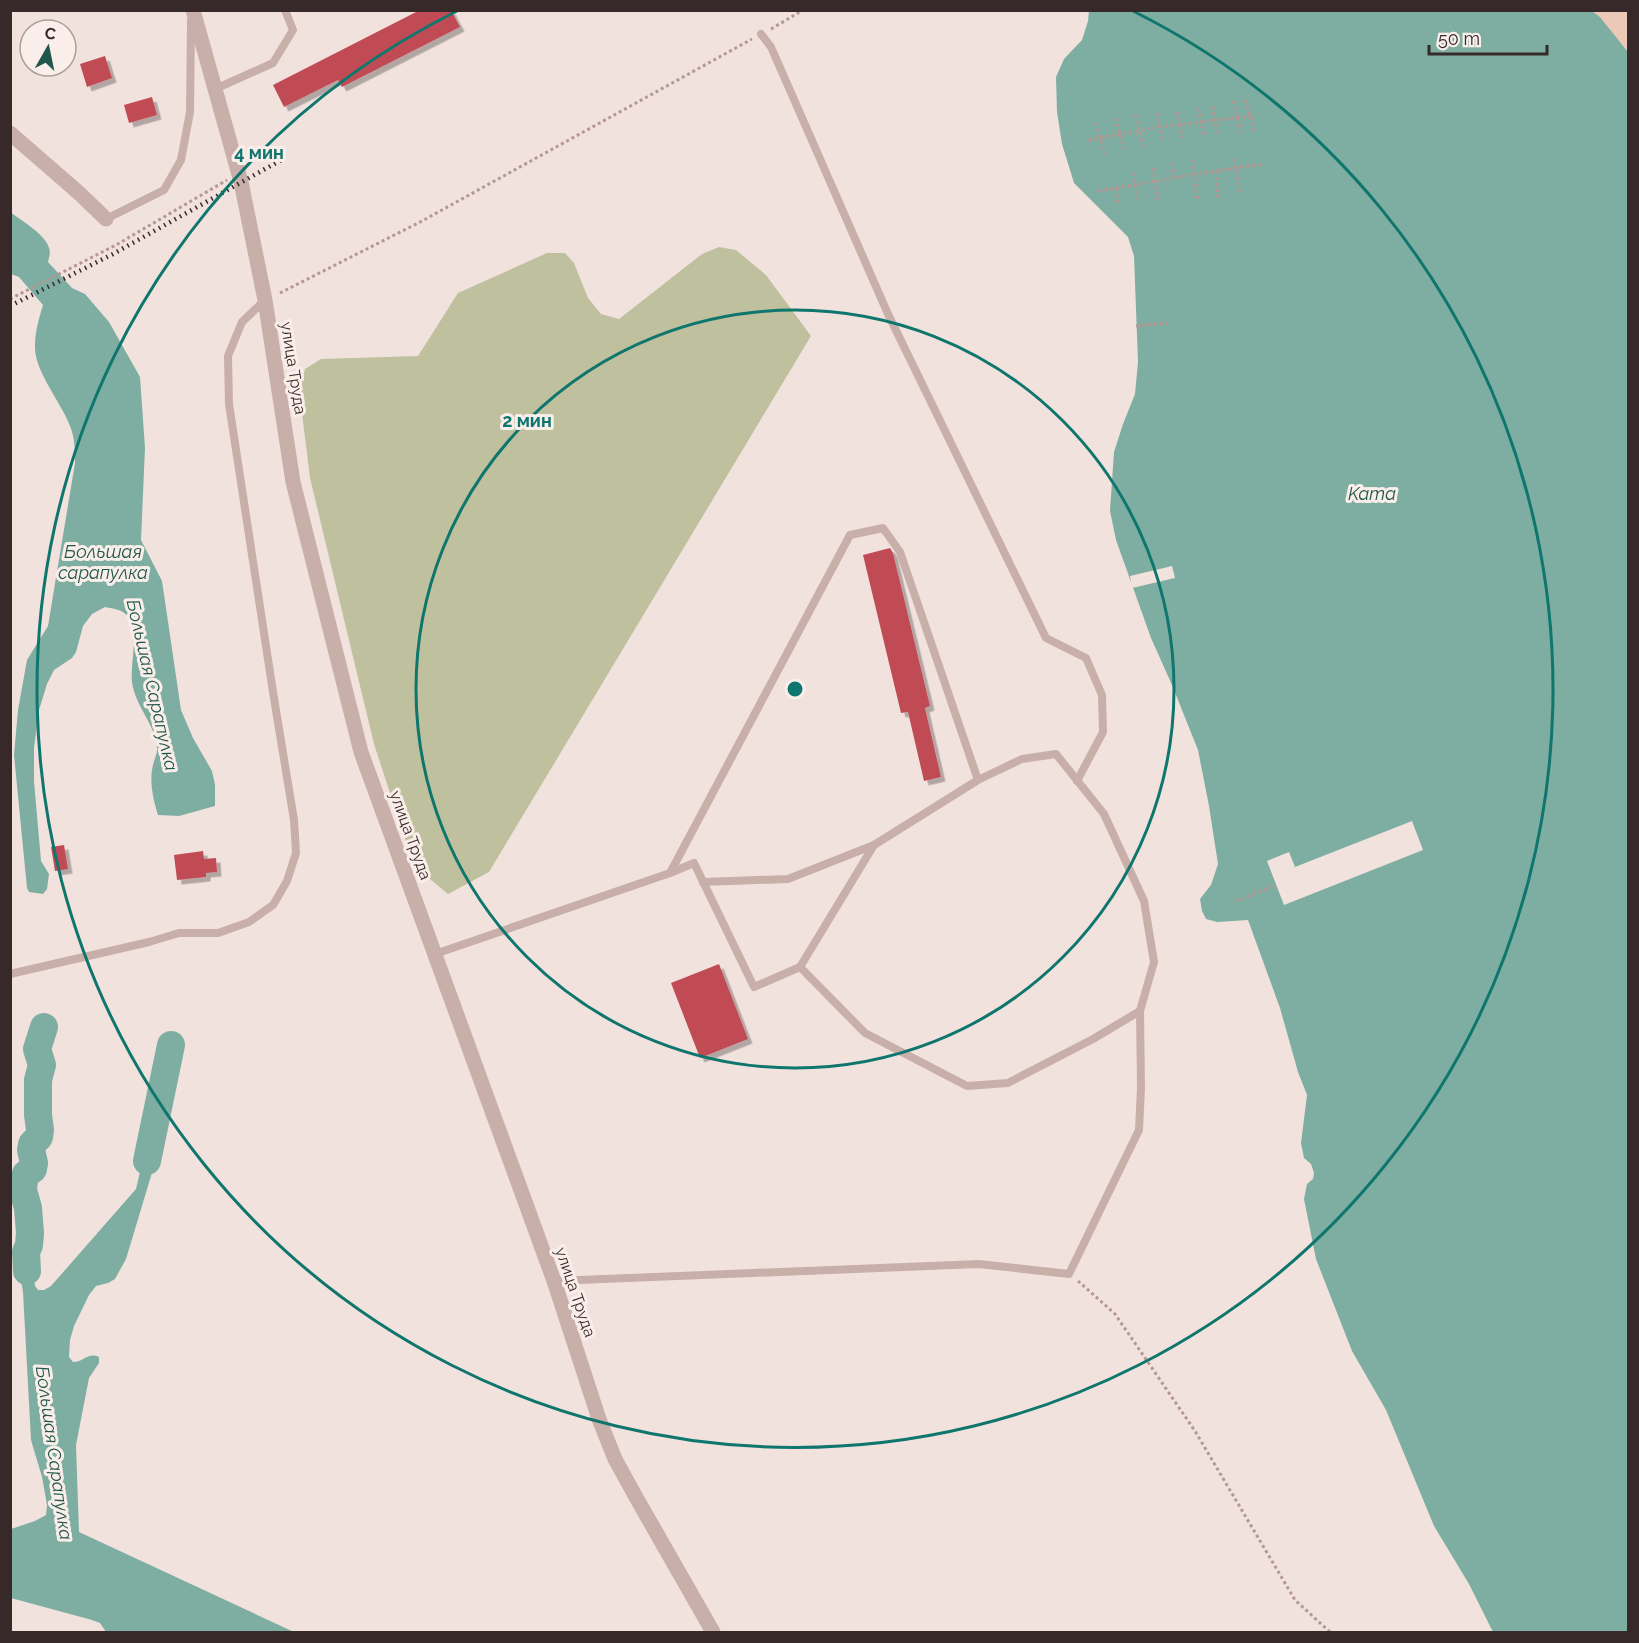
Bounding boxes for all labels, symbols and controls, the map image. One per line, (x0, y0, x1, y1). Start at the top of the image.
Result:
north arrow (18, 18, 78, 78)
scale bar (1429, 18, 1548, 56)
text: С (43, 23, 57, 44)
text: 50 m (1438, 28, 1480, 49)
text: 4 мин (234, 142, 284, 163)
street label: улица Труда (277, 320, 310, 416)
text: 2 мин (502, 410, 552, 431)
water label: Kama (1348, 483, 1396, 504)
water label: Большая сарапулка (58, 541, 148, 583)
water label: Большая Сарапулка (123, 597, 182, 773)
centre of rings (785, 679, 805, 699)
street label: улица Труда (386, 788, 435, 882)
street label: улица Труда (551, 1245, 600, 1339)
water label: Большая Сарапулка (32, 1365, 77, 1541)

